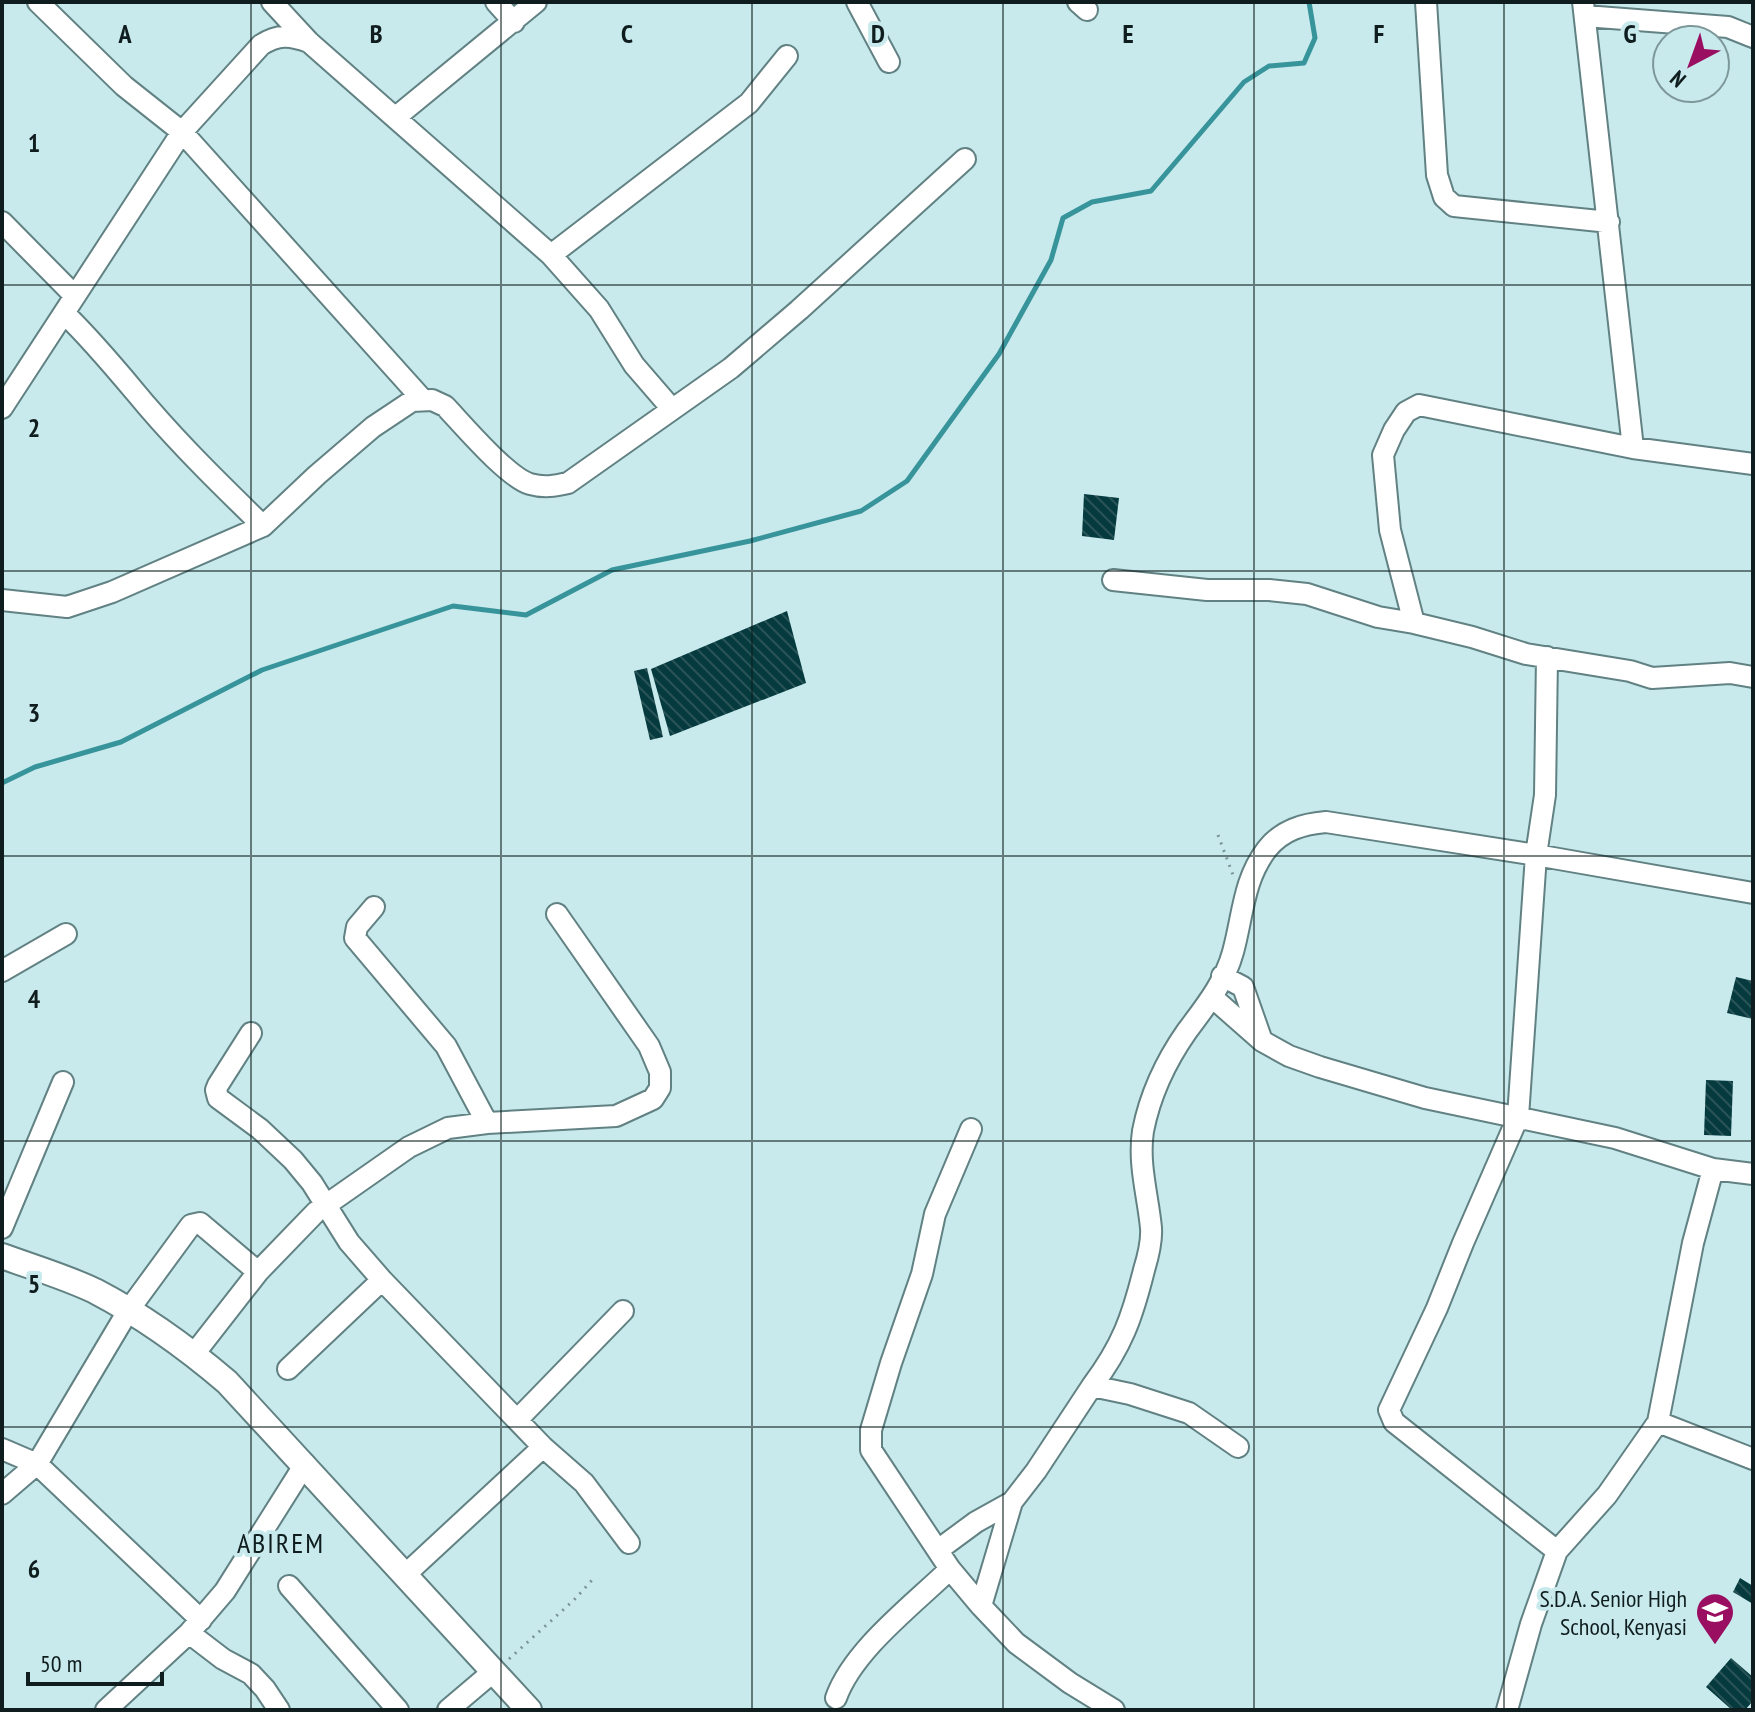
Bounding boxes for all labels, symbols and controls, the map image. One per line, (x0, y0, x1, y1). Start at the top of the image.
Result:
text: A (117, 17, 132, 50)
text: B (370, 17, 383, 50)
text: C (621, 17, 633, 50)
text: D (871, 17, 885, 50)
text: E (1122, 17, 1134, 50)
text: F (1374, 17, 1385, 50)
text: G (1623, 17, 1637, 50)
north arrow (1651, 24, 1731, 104)
text: N (1664, 65, 1692, 94)
text: 1 (28, 126, 40, 159)
text: 2 (28, 411, 40, 444)
text: 3 (28, 696, 40, 729)
text: 4 (28, 982, 41, 1015)
text: 5 (28, 1267, 40, 1300)
district label: ABIREM (237, 1524, 325, 1561)
text: 6 (28, 1552, 40, 1585)
place label: S.D.A. Senior High School, Kenyasi (1540, 1583, 1687, 1642)
school or university icon: S.D.A. Senior High School, Kenyasi (1694, 1591, 1736, 1646)
scale bar (28, 1636, 162, 1686)
text: 50 m (40, 1648, 82, 1679)

